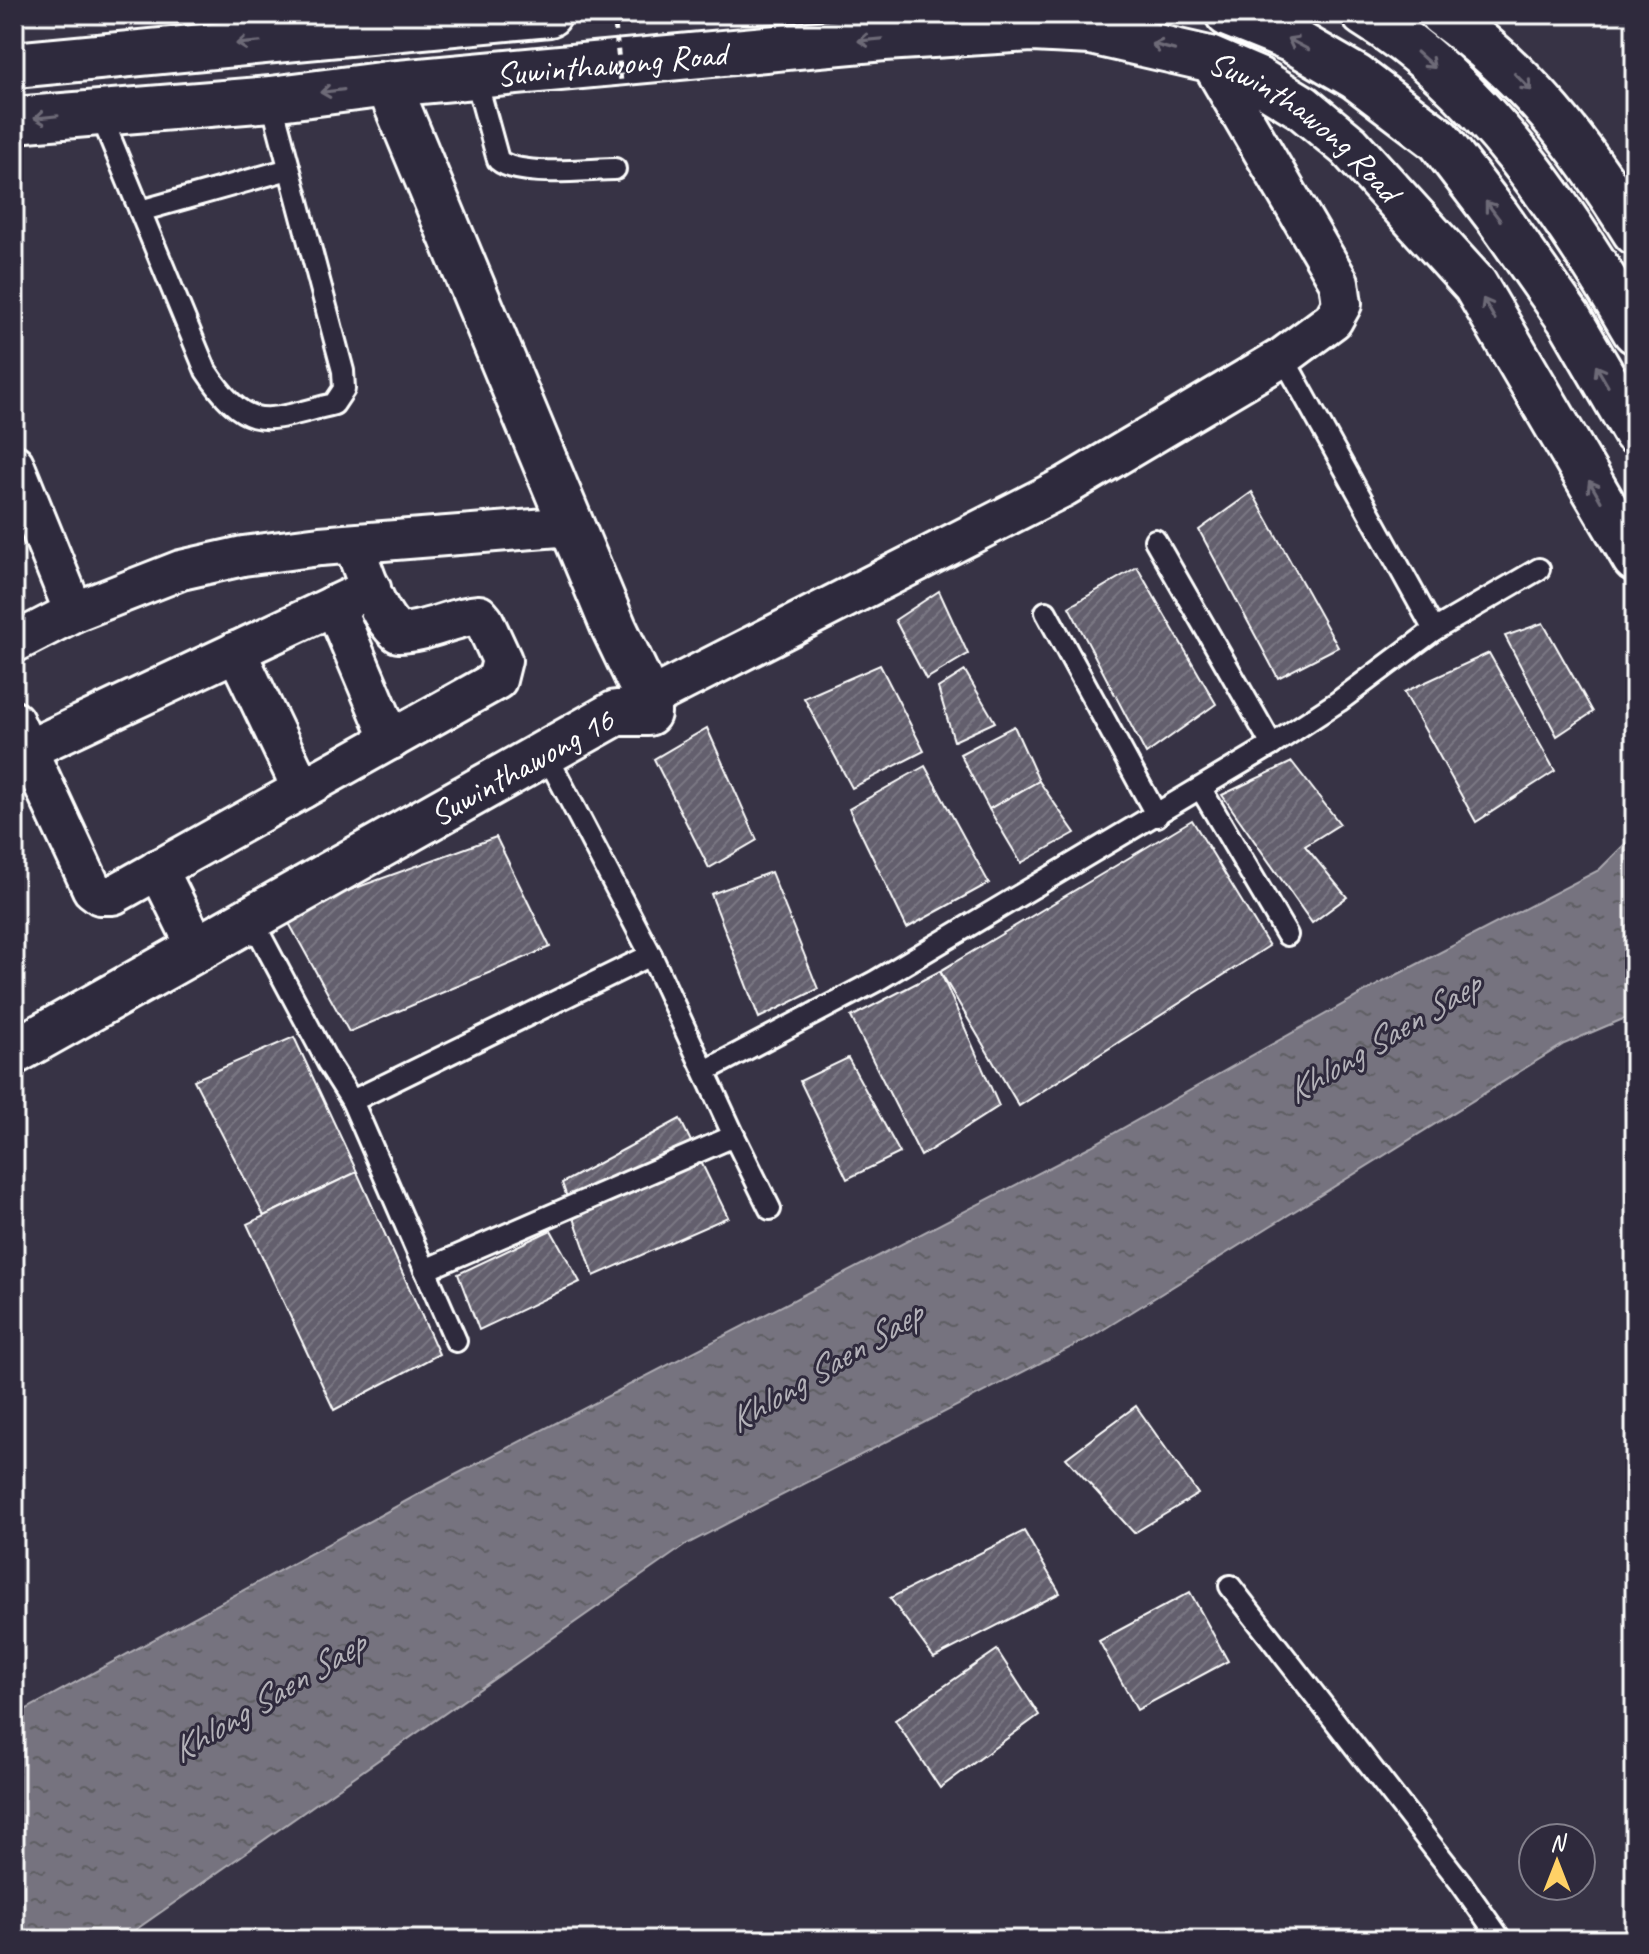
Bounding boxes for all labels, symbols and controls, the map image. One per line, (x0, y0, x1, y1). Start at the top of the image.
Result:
street label: Suwinthawong Road (494, 31, 734, 96)
one-way arrow (857, 32, 884, 47)
one-way arrow (235, 35, 262, 50)
one-way arrow (1286, 35, 1310, 51)
one-way arrow (1151, 39, 1177, 54)
street label: Suwinthawong Road (1202, 41, 1413, 215)
one-way arrow (1416, 51, 1436, 69)
one-way arrow (1513, 72, 1532, 91)
one-way arrow (320, 84, 346, 99)
one-way arrow (33, 109, 60, 124)
one-way arrow (1484, 200, 1501, 222)
one-way arrow (1481, 298, 1497, 321)
one-way arrow (1594, 365, 1610, 388)
one-way arrow (1587, 480, 1603, 503)
street label: Suwinthawong 16 (422, 697, 623, 836)
water label: Khlong Saen Saep (1277, 960, 1492, 1114)
water label: Khlong Saen Saep (719, 1289, 934, 1443)
water label: Khlong Saen Saep (162, 1619, 377, 1773)
north arrow (1517, 1822, 1597, 1902)
text: N (1550, 1829, 1567, 1857)

